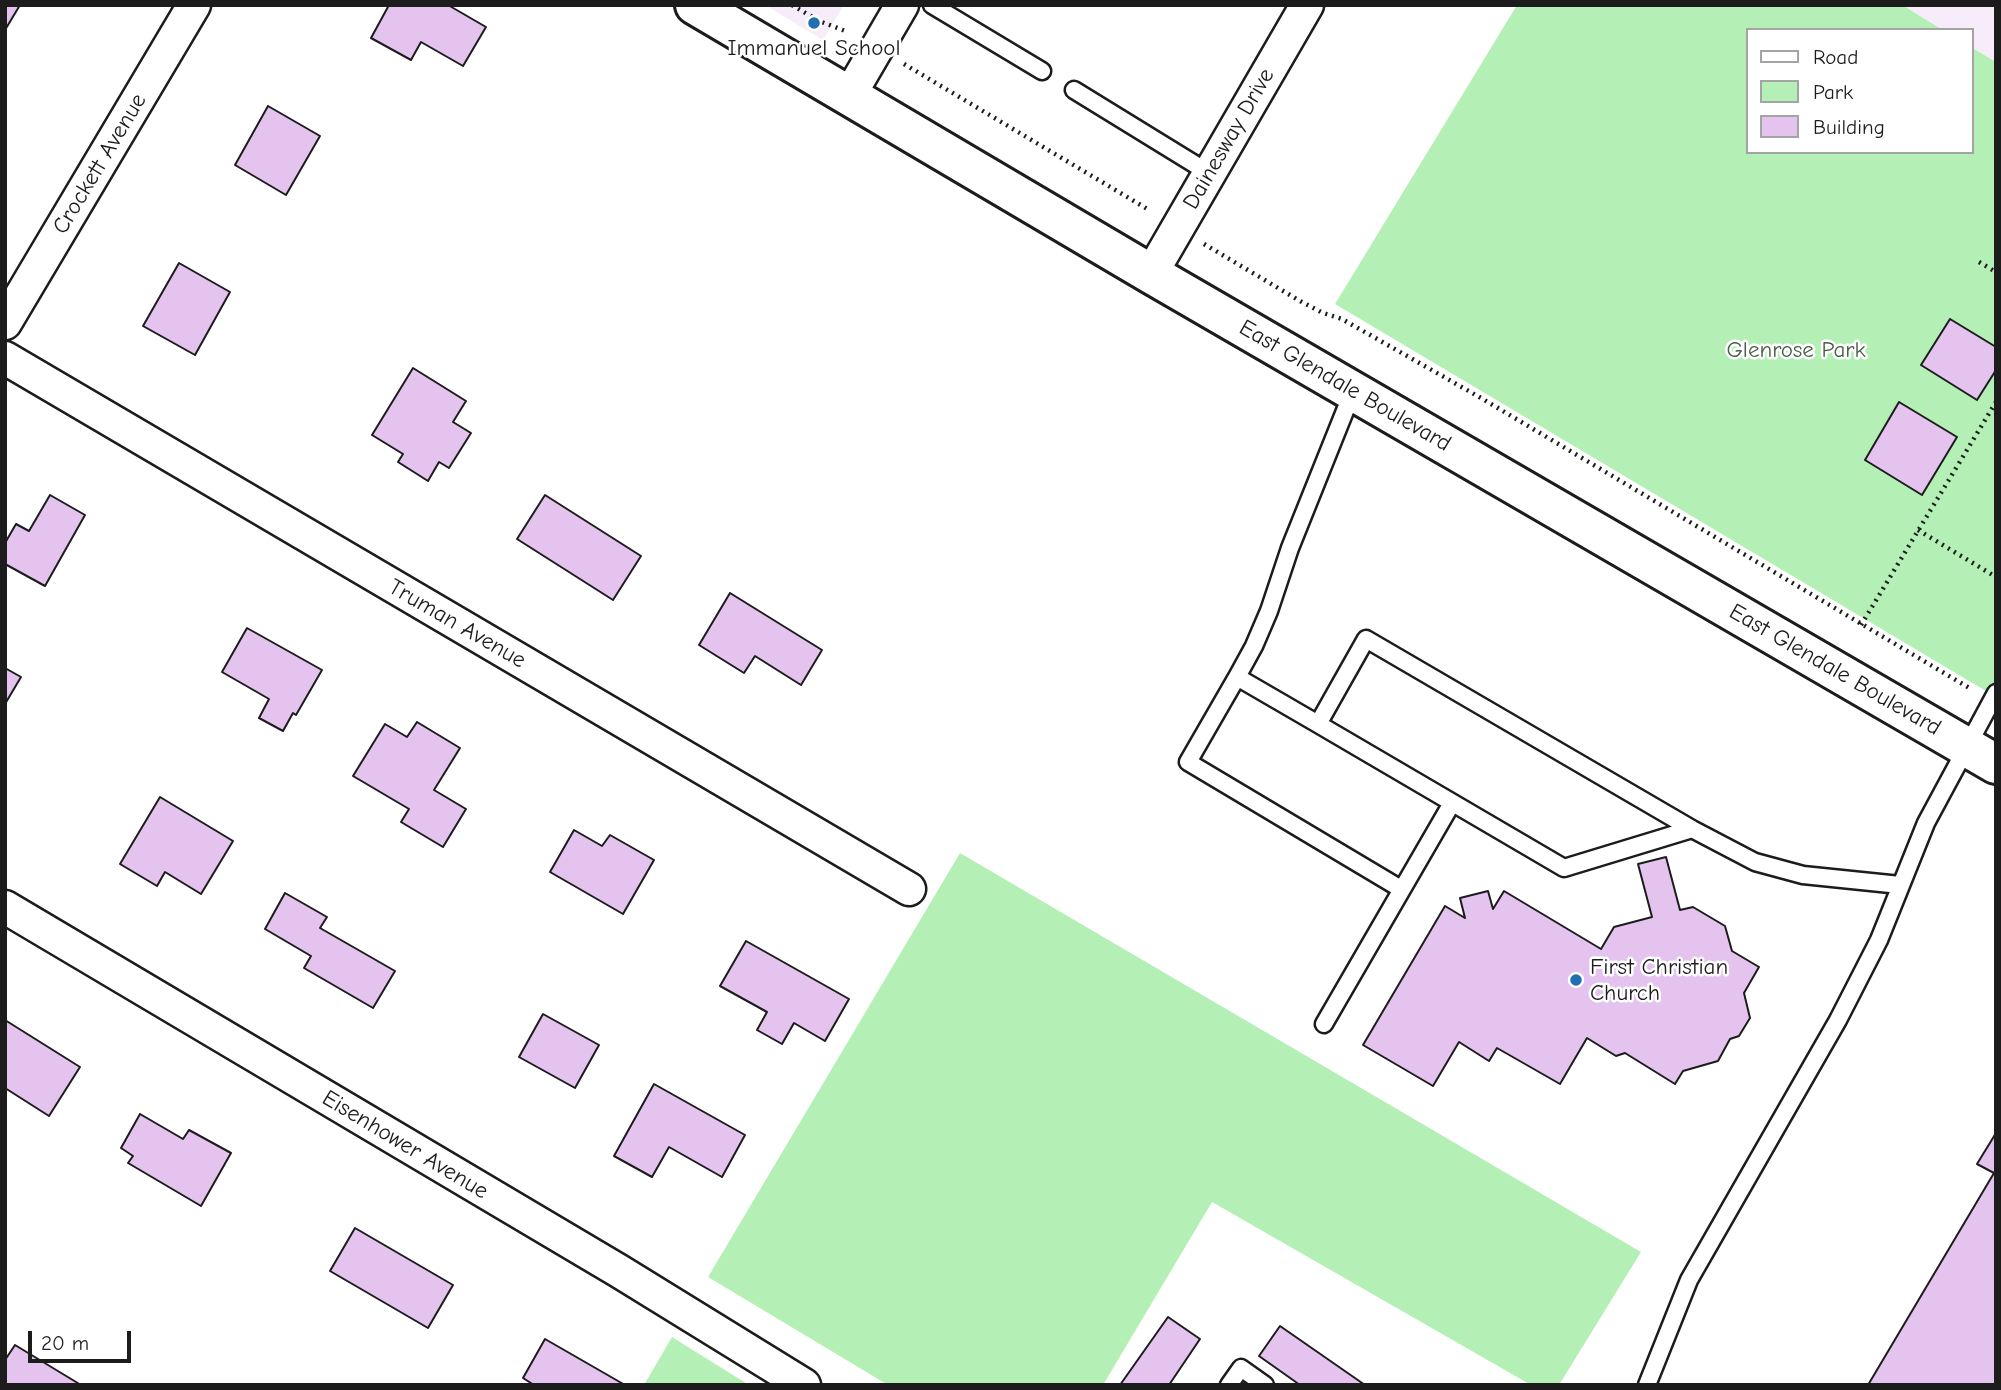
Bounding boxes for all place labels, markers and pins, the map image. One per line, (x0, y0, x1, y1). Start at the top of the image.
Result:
marker: Immanuel School (806, 15, 822, 31)
place label: Immanuel School (727, 34, 901, 62)
place label: First Christian Church (1590, 953, 1728, 1007)
marker: First Christian Church (1568, 972, 1584, 988)

